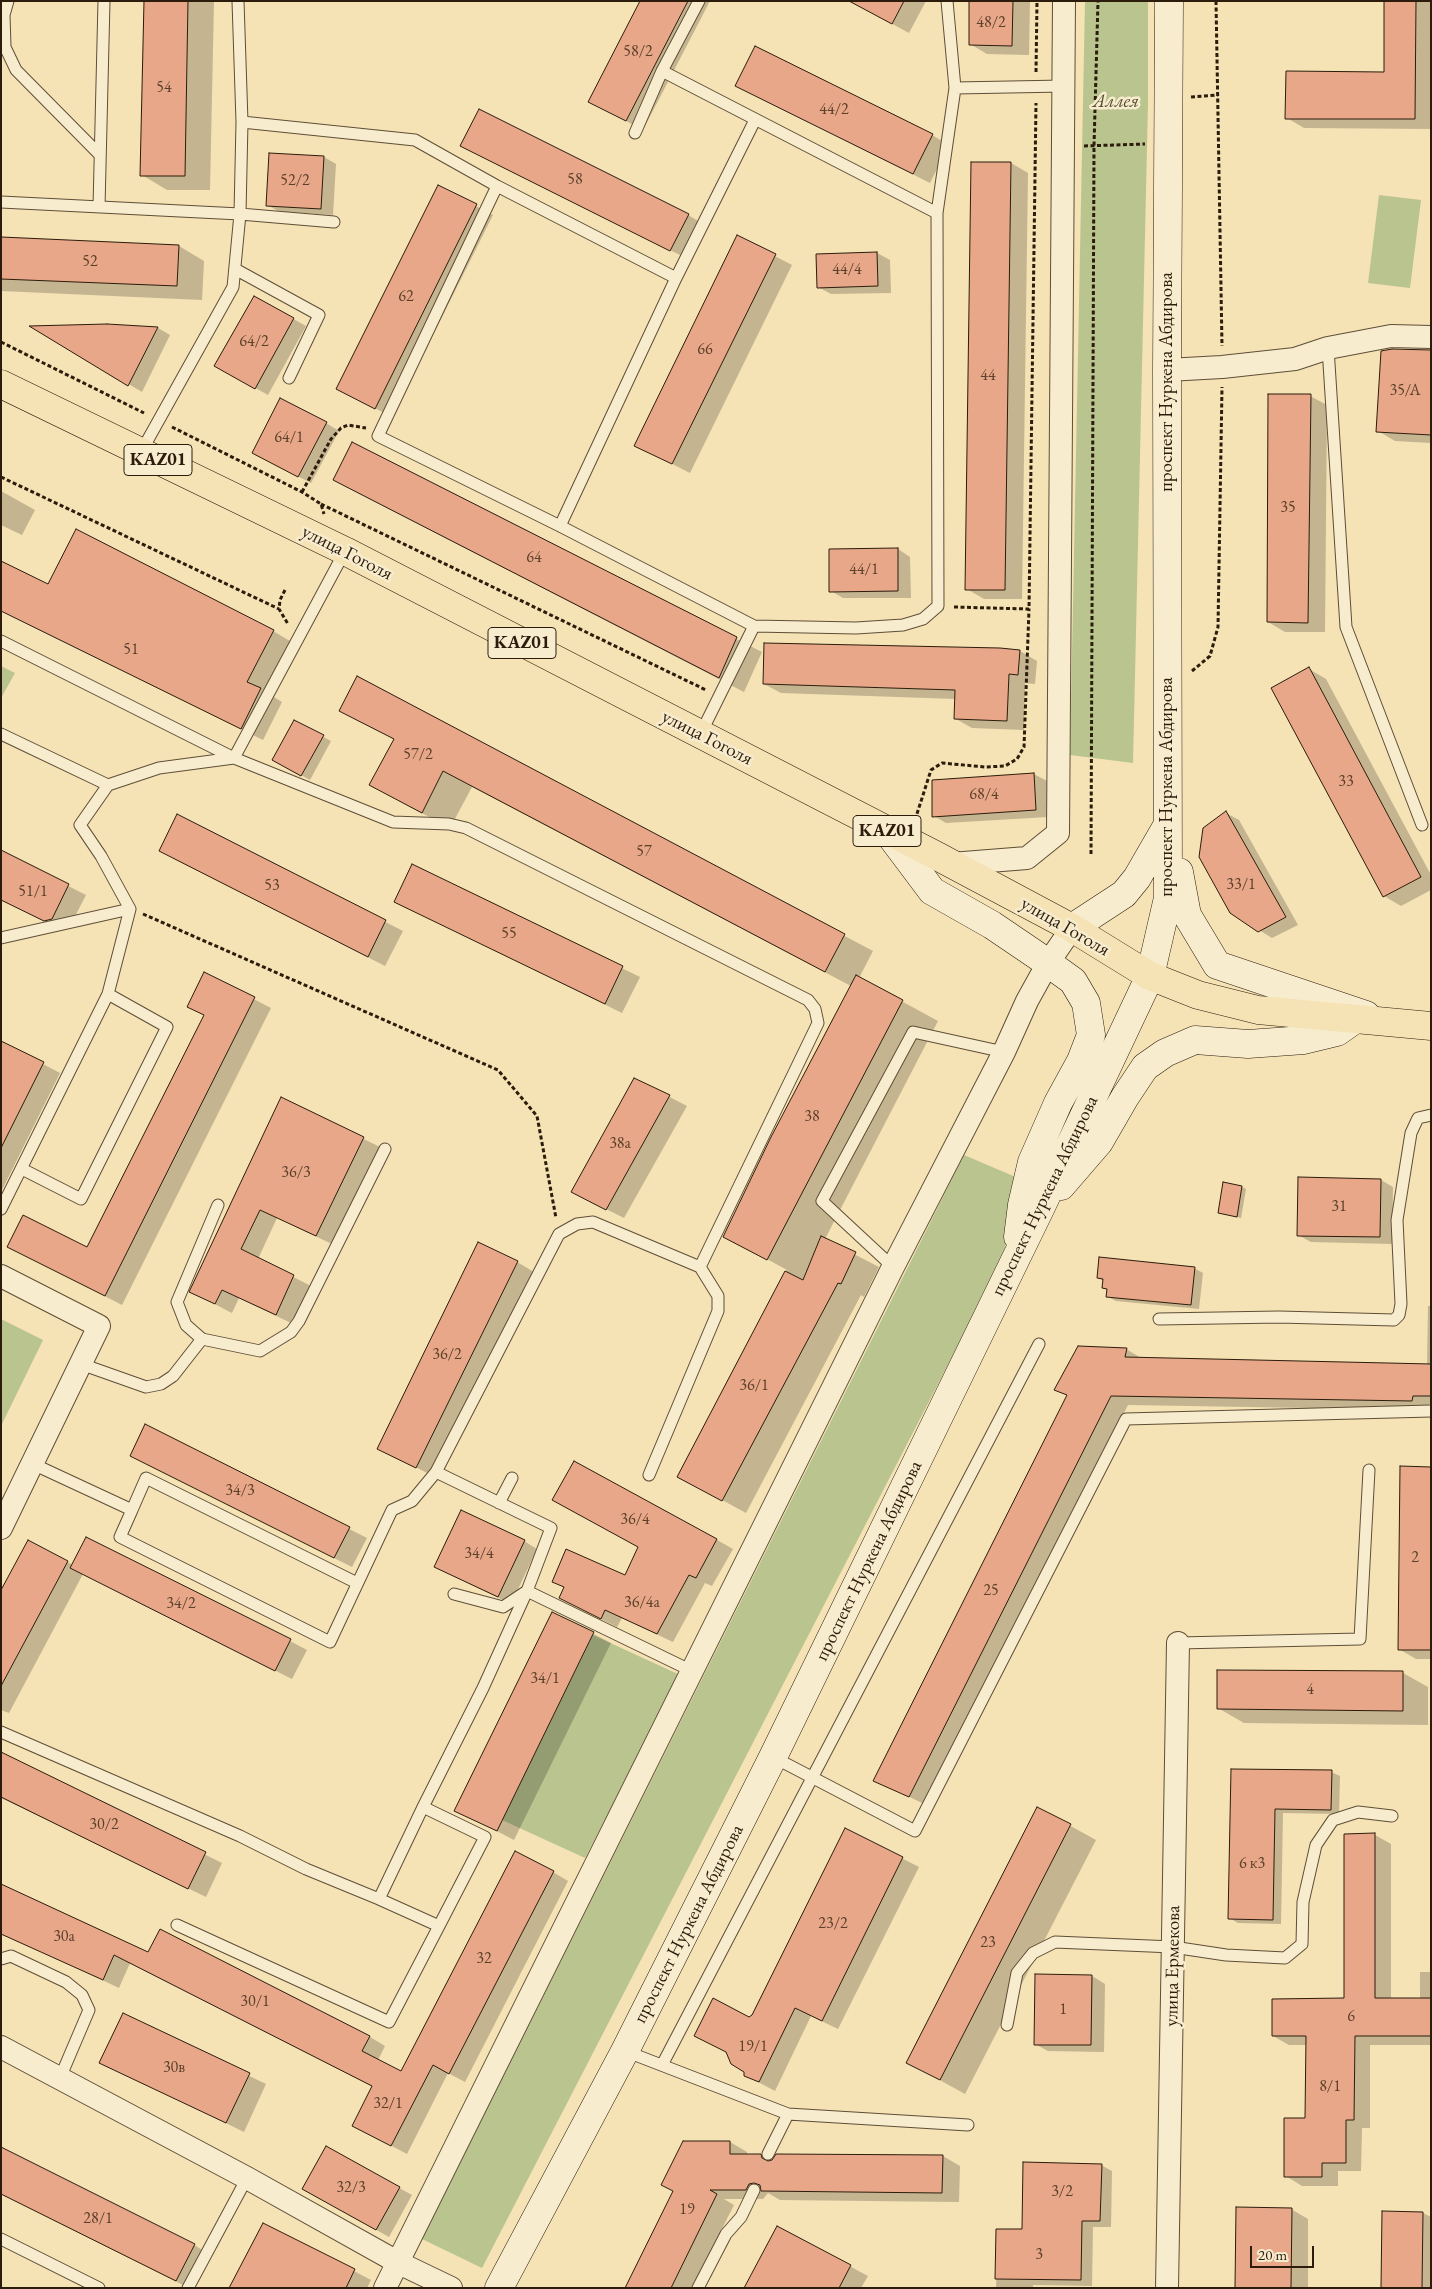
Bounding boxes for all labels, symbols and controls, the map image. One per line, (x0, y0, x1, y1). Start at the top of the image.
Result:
house number: 48/2 (976, 13, 1006, 33)
house number: 58/2 (623, 42, 653, 62)
house number: 54 (156, 78, 172, 98)
park label: Аллея (1093, 91, 1139, 113)
house number: 44/2 (819, 100, 849, 120)
house number: 58 (567, 170, 583, 190)
house number: 52/2 (280, 171, 310, 191)
house number: 52 (82, 252, 98, 272)
house number: 44/4 (832, 260, 862, 280)
street label: проспект Нуркена Абдирова (1156, 272, 1178, 492)
house number: 62 (398, 287, 414, 307)
house number: 64/2 (239, 332, 269, 352)
house number: 66 (697, 340, 713, 360)
house number: 44 (980, 366, 996, 386)
house number: 35/А (1389, 381, 1421, 401)
house number: 64/1 (274, 428, 304, 448)
road number: KАZ01 (124, 444, 192, 476)
house number: 35 (1280, 498, 1296, 518)
street label: улица Гоголя (298, 520, 396, 586)
house number: 64 (526, 548, 542, 568)
house number: 44/1 (849, 560, 879, 580)
road number: KАZ01 (488, 628, 556, 658)
house number: 51 (123, 640, 139, 660)
street label: проспект Нуркена Абдирова (1156, 677, 1178, 897)
street label: улица Гоголя (658, 705, 756, 771)
house number: 57/2 (403, 745, 433, 765)
house number: 33 (1338, 772, 1354, 792)
house number: 68/4 (969, 785, 999, 805)
road number: KАZ01 (853, 816, 921, 846)
house number: 57 (636, 842, 652, 862)
house number: 33/1 (1226, 875, 1256, 895)
house number: 53 (264, 876, 280, 896)
house number: 51/1 (18, 882, 48, 902)
street label: улица Гоголя (1016, 892, 1114, 962)
house number: 55 (501, 924, 517, 944)
street label: проспект Нуркена Абдирова (987, 1092, 1103, 1300)
house number: 38 (804, 1107, 820, 1127)
house number: 38а (609, 1134, 631, 1154)
house number: 36/3 (281, 1163, 311, 1183)
house number: 31 (1331, 1197, 1347, 1217)
house number: 36/2 (432, 1345, 462, 1365)
house number: 36/1 (739, 1376, 769, 1396)
street label: проспект Нуркена Абдирова (811, 1457, 927, 1665)
house number: 34/3 (225, 1481, 255, 1501)
house number: 36/4 (620, 1510, 650, 1530)
house number: 34/4 (464, 1544, 494, 1564)
house number: 2 (1411, 1548, 1419, 1568)
house number: 25 (983, 1581, 999, 1601)
house number: 36/4а (624, 1593, 660, 1613)
house number: 34/2 (166, 1594, 196, 1614)
house number: 34/1 (530, 1669, 560, 1689)
house number: 4 (1306, 1680, 1314, 1700)
house number: 30/2 (89, 1815, 119, 1835)
street label: проспект Нуркена Абдирова (629, 1821, 749, 2027)
house number: 6 к3 (1239, 1854, 1265, 1874)
street label: улица Ермекова (1161, 1905, 1185, 2027)
house number: 23/2 (818, 1914, 848, 1934)
house number: 30а (53, 1927, 75, 1947)
house number: 23 (980, 1933, 996, 1953)
house number: 32 (476, 1949, 492, 1969)
house number: 30/1 (240, 1992, 270, 2012)
house number: 1 (1059, 2000, 1067, 2020)
house number: 6 (1347, 2007, 1355, 2027)
house number: 19/1 (738, 2037, 768, 2057)
house number: 30в (163, 2058, 185, 2078)
house number: 8/1 (1319, 2077, 1341, 2097)
house number: 32/1 (373, 2094, 403, 2114)
house number: 32/3 (336, 2178, 366, 2198)
house number: 3/2 (1051, 2182, 1073, 2202)
house number: 19 (679, 2200, 695, 2220)
house number: 28/1 (83, 2209, 113, 2229)
scale bar (1252, 2236, 1316, 2268)
house number: 3 (1035, 2245, 1043, 2265)
text: 20 m (1258, 2245, 1287, 2264)

